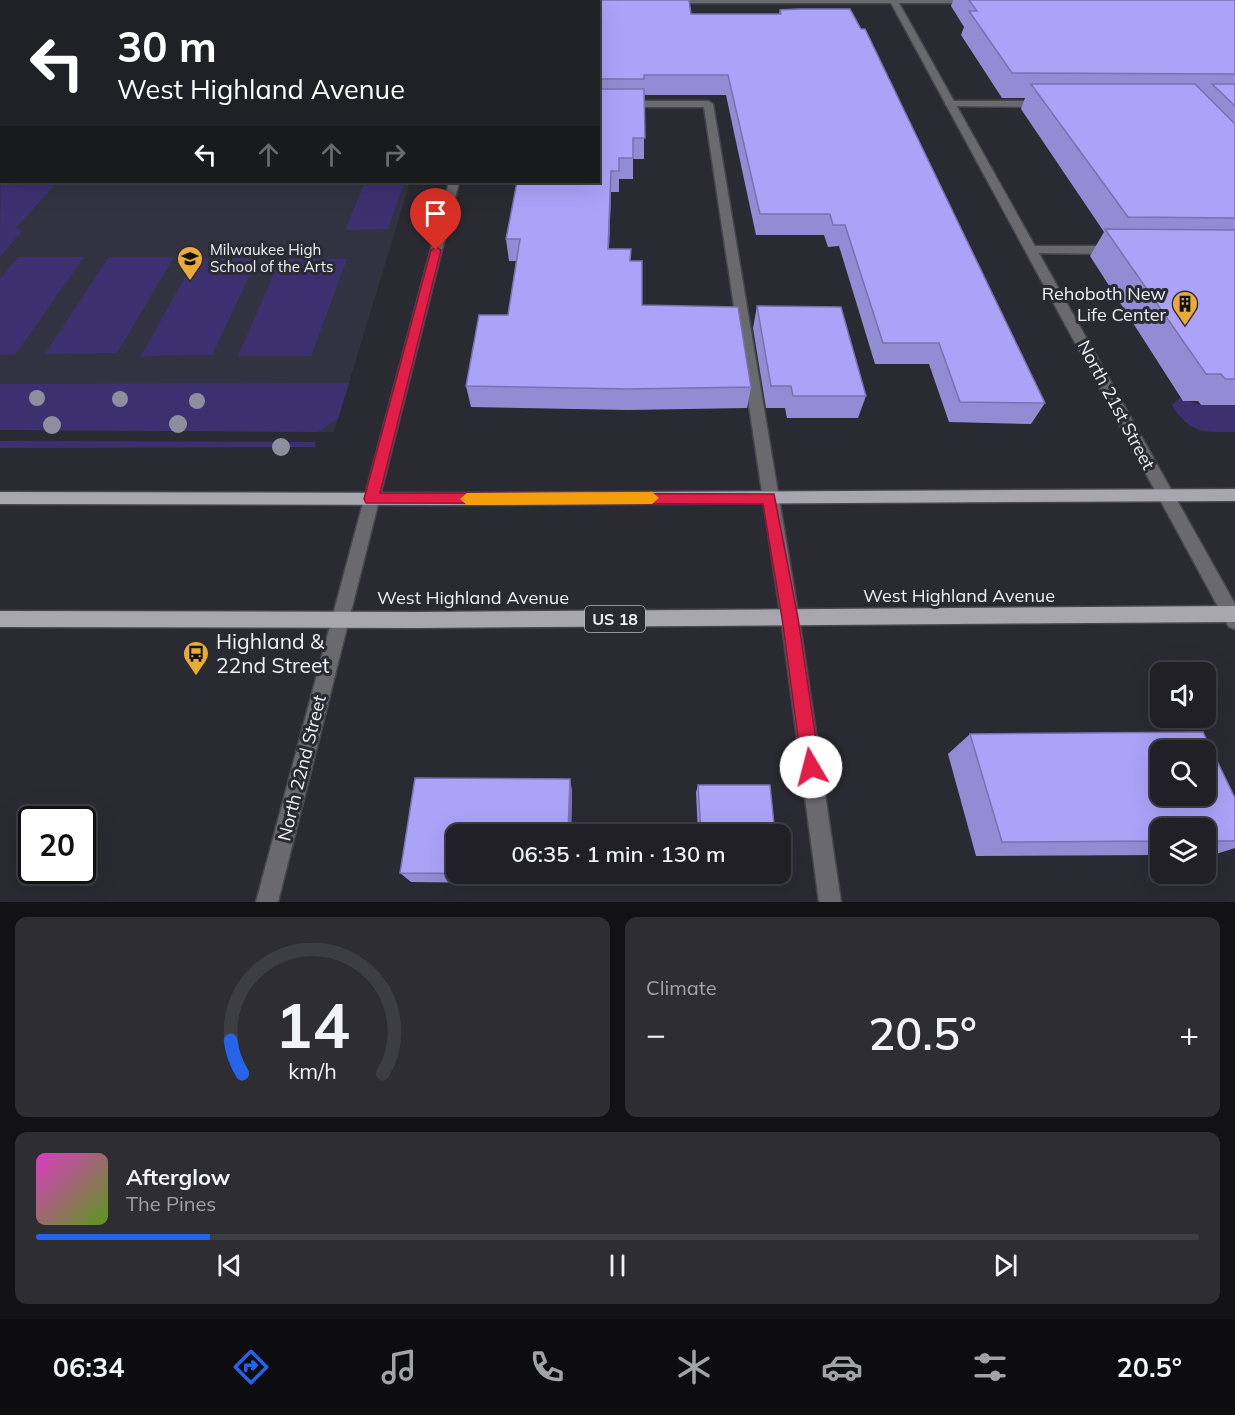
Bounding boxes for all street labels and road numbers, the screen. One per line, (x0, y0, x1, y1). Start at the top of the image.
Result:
street label: North 21st Street (1073, 336, 1160, 474)
street label: West Highland Avenue (863, 584, 1055, 607)
street label: West Highland Avenue (377, 586, 569, 609)
road number: US 18 (585, 606, 645, 632)
street label: North 22nd Street (272, 692, 331, 843)

